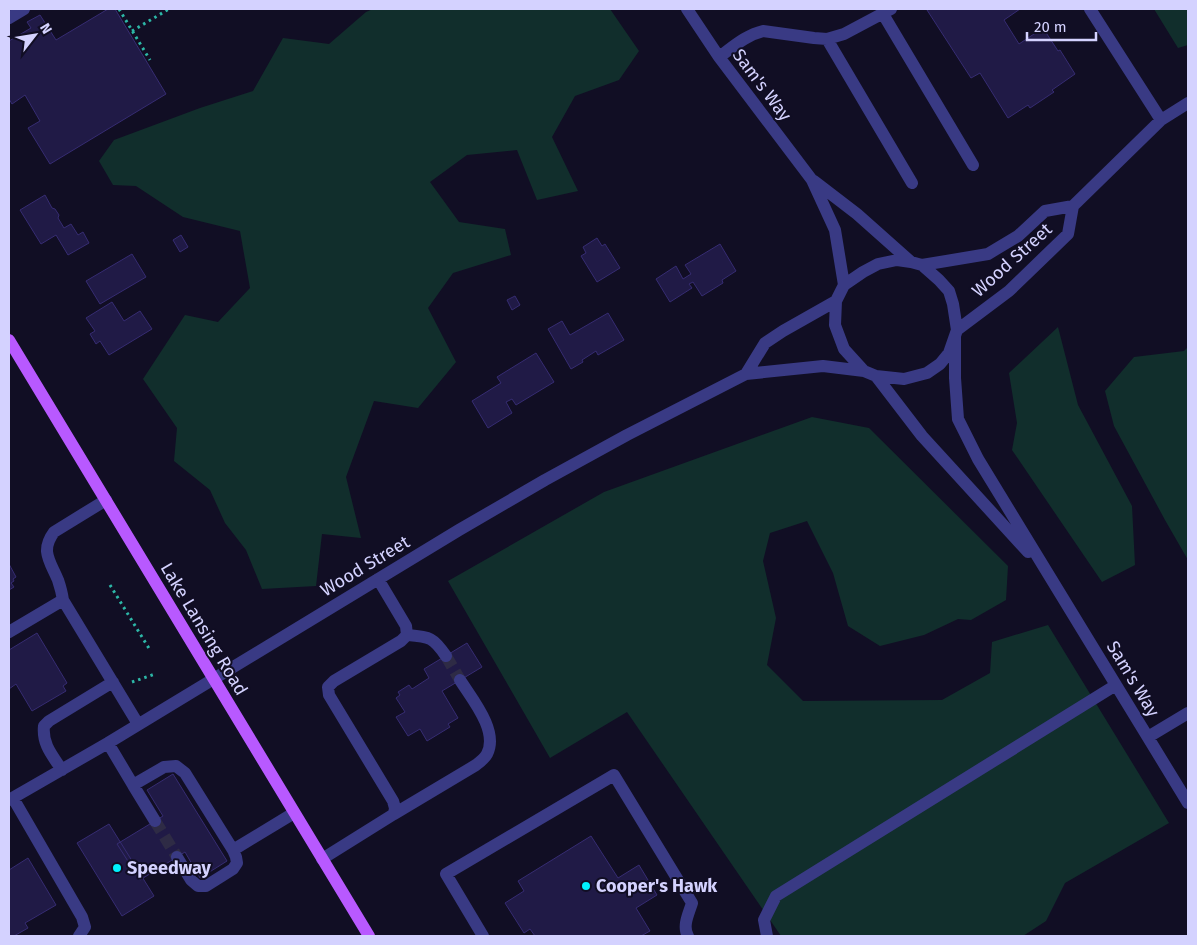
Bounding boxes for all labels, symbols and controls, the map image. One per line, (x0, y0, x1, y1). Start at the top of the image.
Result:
north arrow (10, 10, 60, 60)
scale bar (1027, 10, 1096, 42)
text: 20 m (1034, 18, 1067, 36)
text: N (36, 20, 55, 37)
street label: Sam's Way (728, 45, 796, 125)
street label: Wood Street (967, 218, 1057, 302)
street label: Wood Street (316, 531, 414, 601)
street label: Lake Lansing Road (156, 559, 252, 699)
street label: Sam's Way (1102, 637, 1164, 721)
place label: Speedway (127, 857, 212, 879)
marker: Speedway (111, 862, 123, 874)
place label: Cooper's Hawk (596, 875, 718, 897)
marker: Cooper's Hawk (580, 880, 592, 892)

